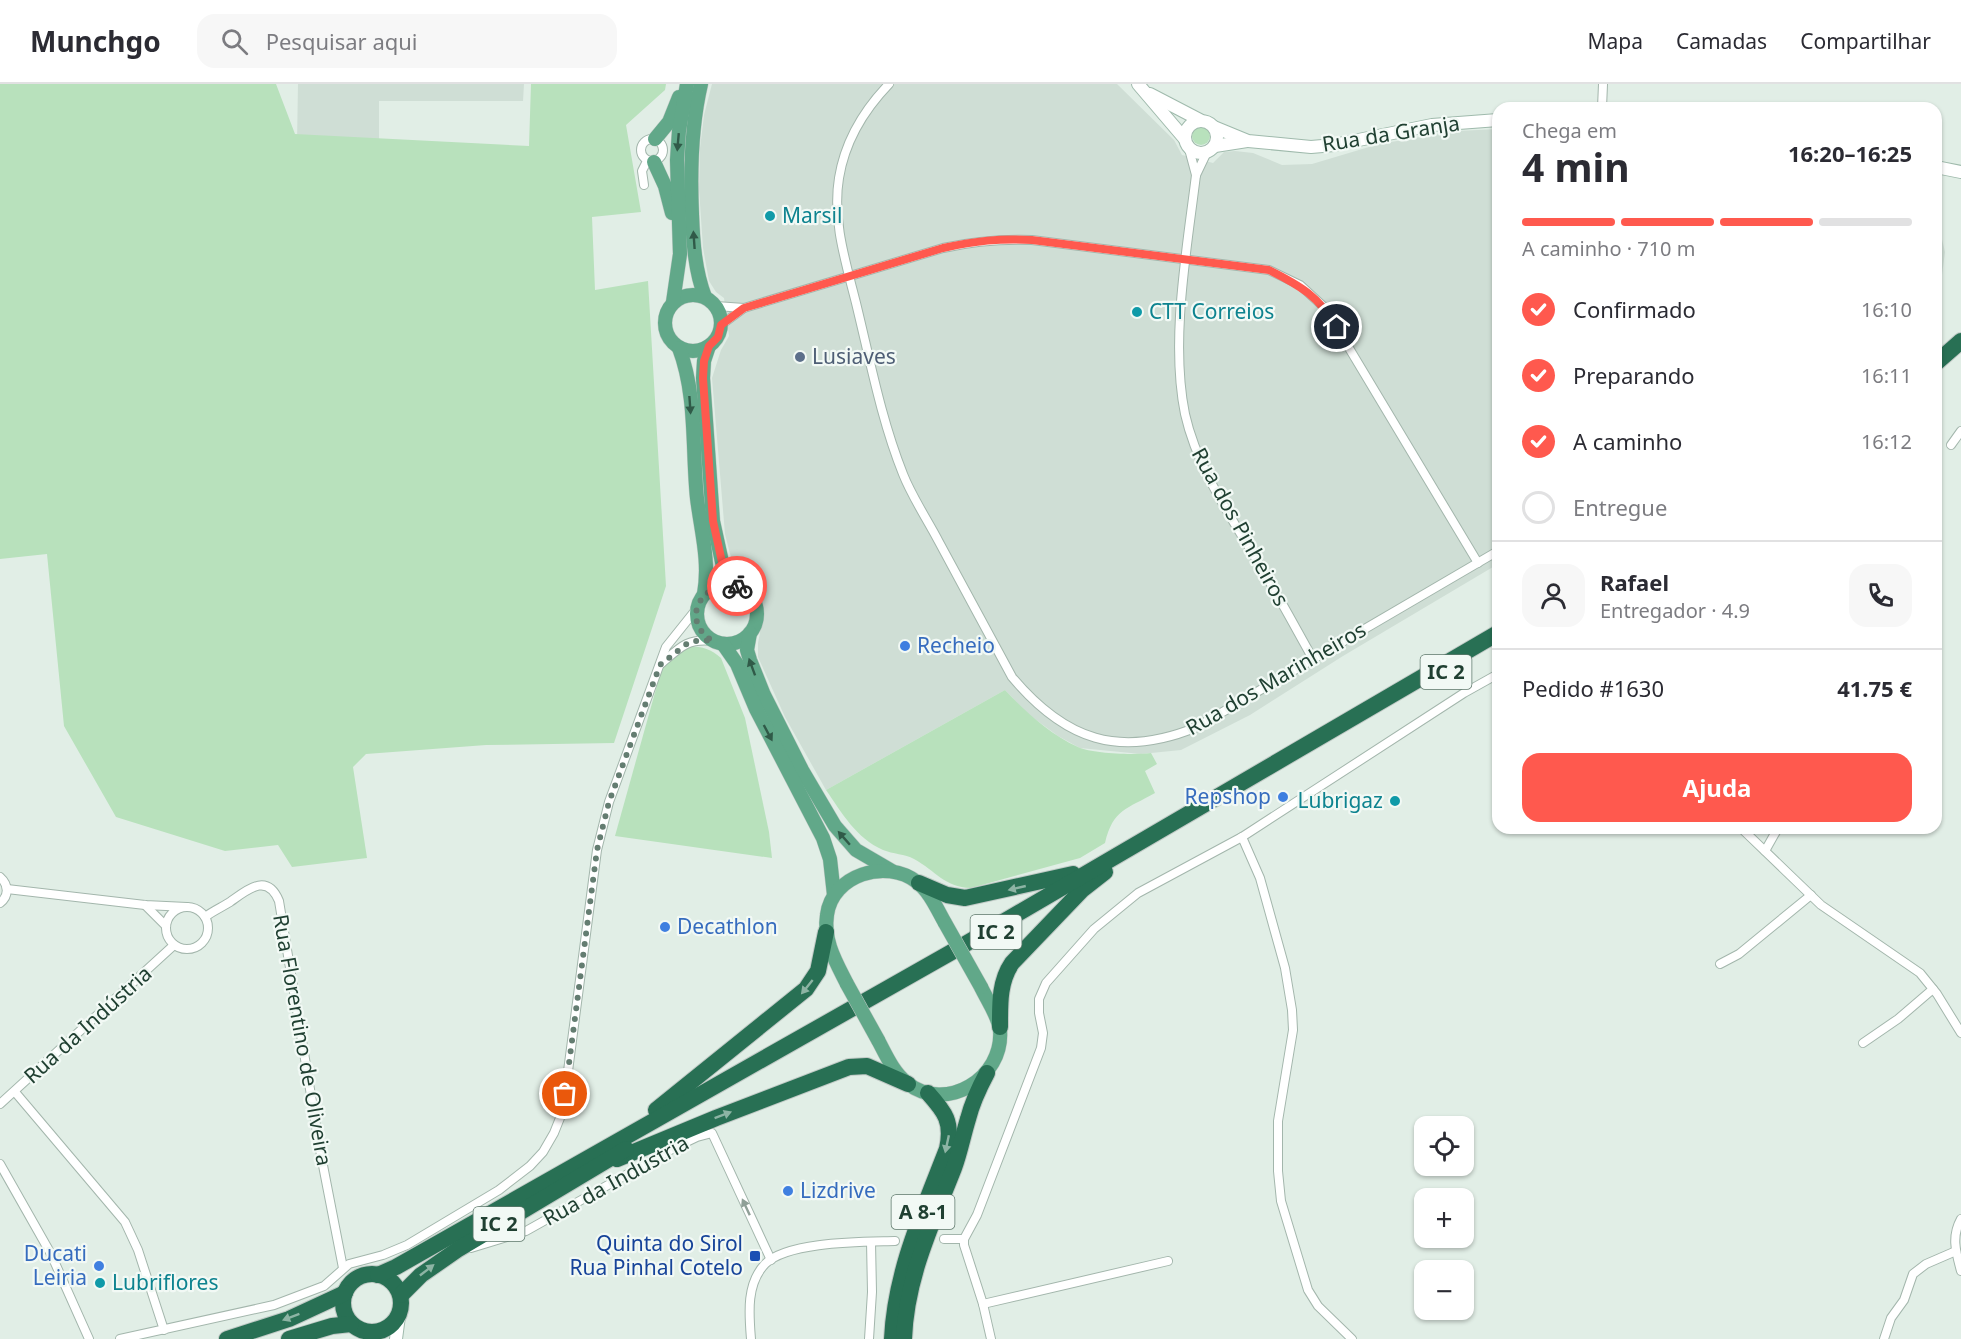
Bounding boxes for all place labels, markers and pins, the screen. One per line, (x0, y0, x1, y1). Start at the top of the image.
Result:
place label: Marsil (782, 201, 842, 229)
marker: Marsil (763, 209, 777, 223)
place label: CTT Correios (1149, 297, 1274, 325)
pin (1311, 301, 1362, 352)
marker: CTT Correios (1130, 305, 1144, 319)
place label: Lusiaves (812, 342, 896, 370)
marker: Lusiaves (793, 350, 807, 364)
place label: Recheio (917, 631, 995, 659)
marker: Recheio (898, 639, 912, 653)
place label: Repshop (1185, 782, 1271, 810)
place label: Lubrigaz (1297, 786, 1383, 814)
marker: Repshop (1276, 790, 1290, 804)
marker: Lubrigaz (1388, 794, 1402, 808)
place label: Decathlon (677, 912, 778, 940)
marker: Decathlon (658, 920, 672, 934)
pin (539, 1068, 590, 1119)
place label: Lizdrive (800, 1176, 876, 1204)
marker: Lizdrive (781, 1184, 795, 1198)
place label: Quinta do Sirol Rua Pinhal Cotelo (569, 1229, 743, 1281)
place label: Ducati Leiria (24, 1239, 87, 1291)
marker: Quinta do Sirol Rua Pinhal Cotelo (748, 1249, 762, 1263)
marker: Ducati Leiria (92, 1259, 106, 1273)
place label: Lubriflores (112, 1268, 219, 1296)
marker: Lubriflores (93, 1276, 107, 1290)

